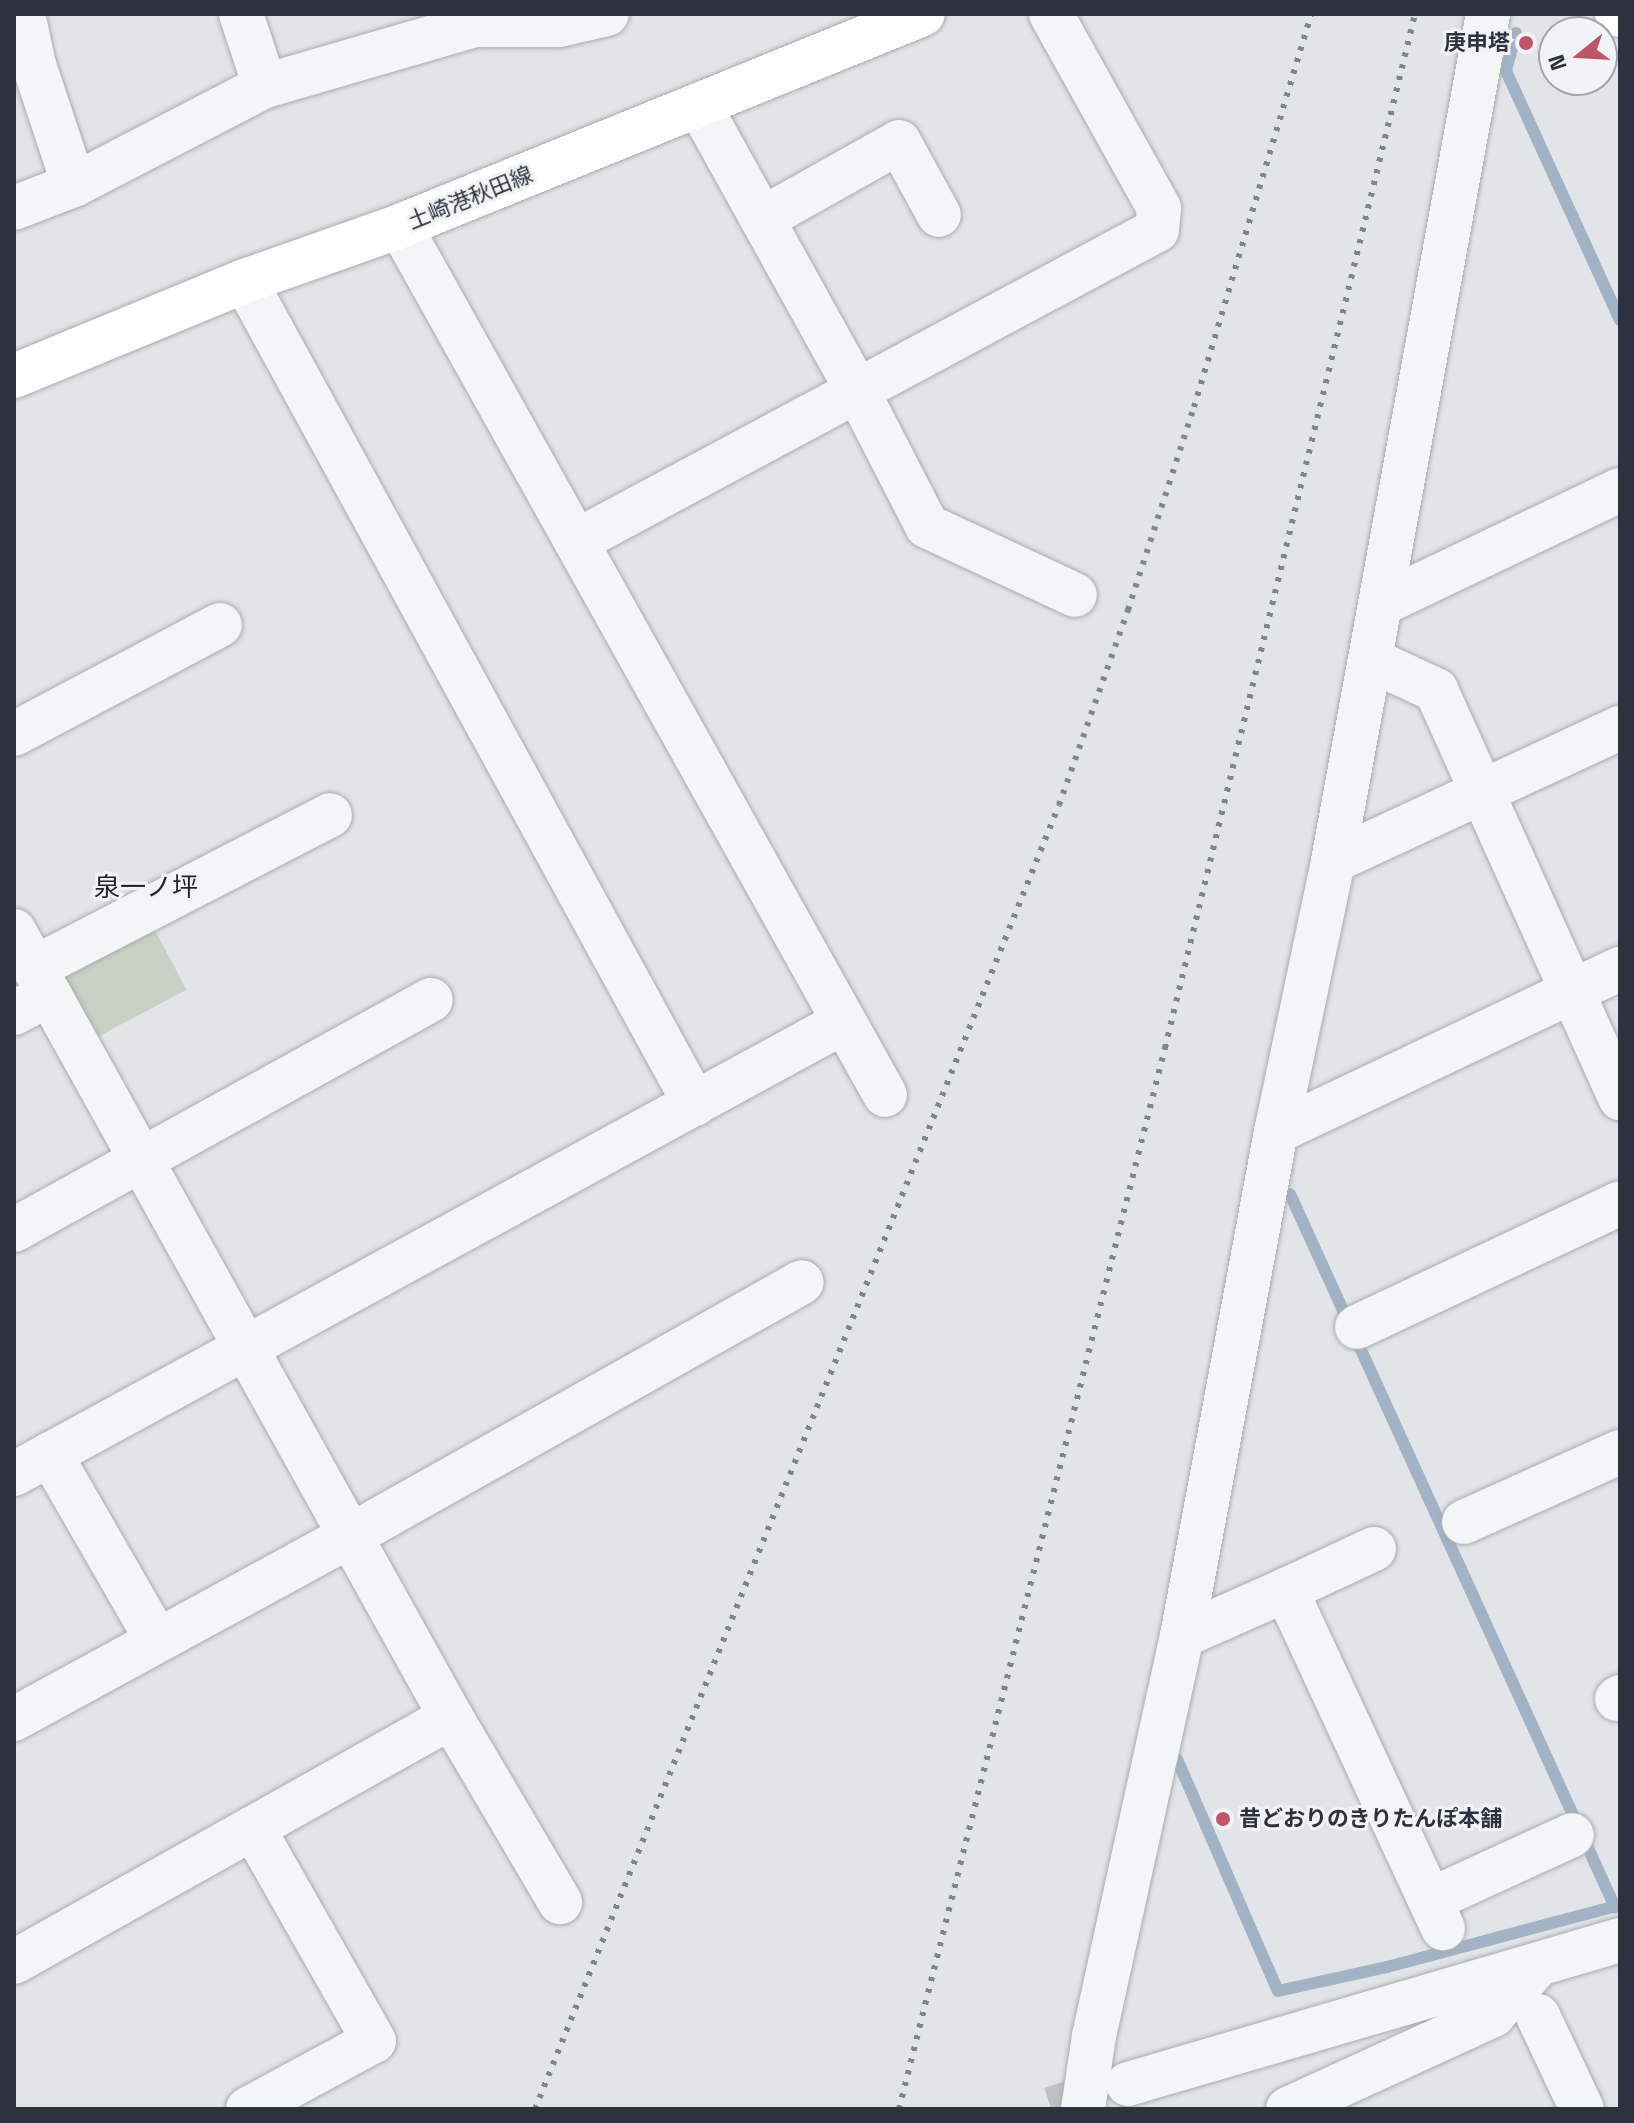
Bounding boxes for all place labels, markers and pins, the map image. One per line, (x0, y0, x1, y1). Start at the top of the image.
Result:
place label: 庚申塔 (1444, 30, 1510, 56)
marker: 庚申塔 (1517, 34, 1535, 52)
place label: 昔どおりのきりたんぽ本舗 (1239, 1806, 1503, 1832)
marker: 昔どおりのきりたんぽ本舗 (1214, 1810, 1232, 1828)

